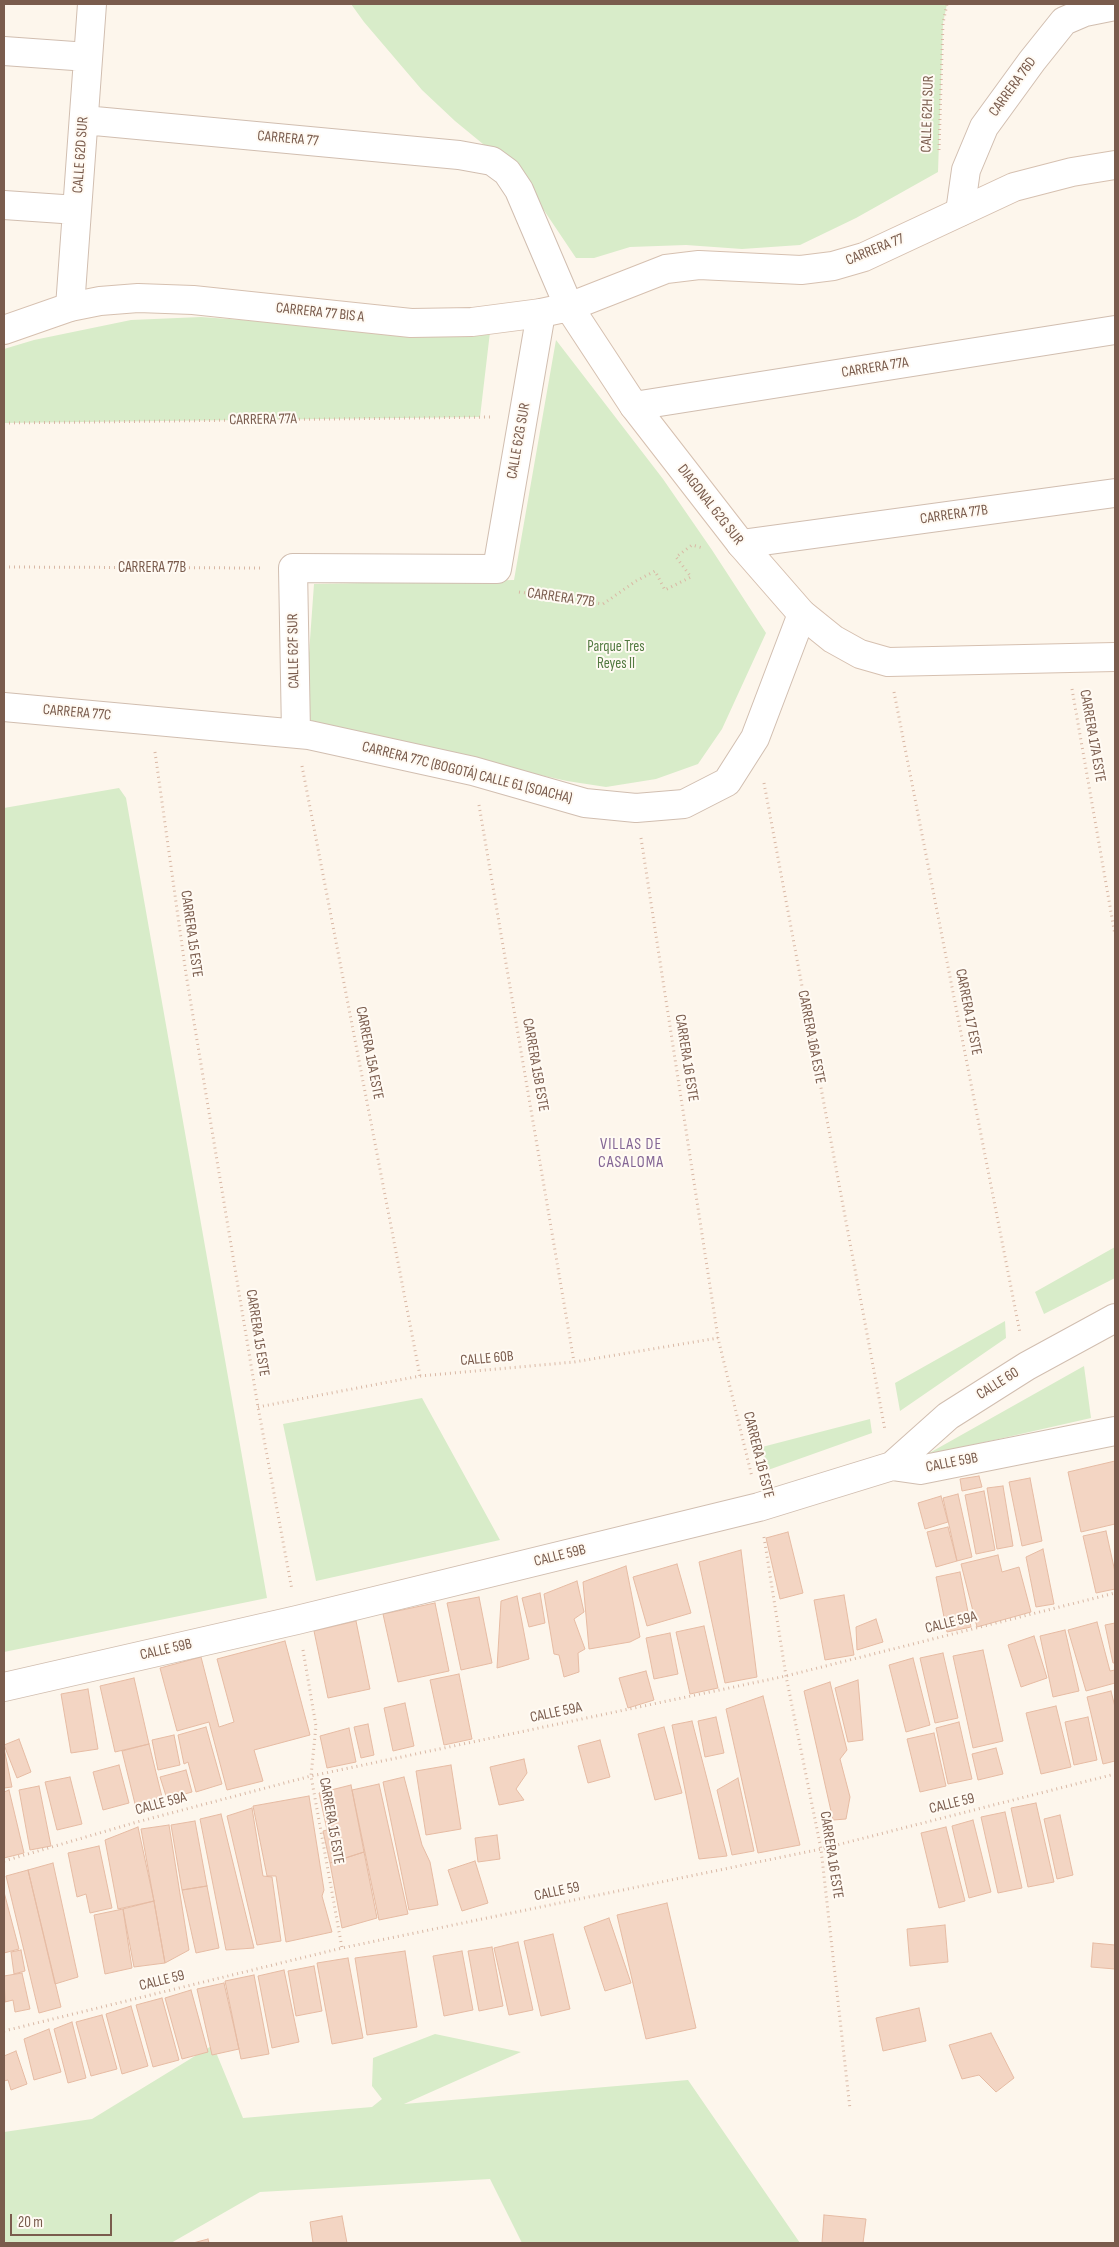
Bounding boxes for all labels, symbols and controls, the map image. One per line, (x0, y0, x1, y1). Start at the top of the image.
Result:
street label: CARRERA 76D (985, 54, 1041, 120)
street label: CALLE 62H SUR (918, 75, 938, 153)
street label: CALLE 62D SUR (69, 116, 93, 194)
street label: CARRERA 77 (257, 127, 319, 151)
street label: CARRERA 77 (843, 230, 907, 270)
street label: CARRERA 77 BIS A (275, 299, 365, 327)
street label: CARRERA 77A (840, 354, 910, 382)
street label: CALLE 62G SUR (503, 402, 535, 480)
street label: CARRERA 77A (229, 410, 297, 430)
street label: DIAGONAL 62G SUR (673, 461, 747, 549)
street label: CARRERA 77B (919, 501, 989, 529)
street label: CARRERA 77B (118, 559, 186, 577)
street label: CARRERA 77B (526, 584, 596, 612)
street label: CALLE 62F SUR (284, 613, 304, 689)
park label: Parque Tres Reyes II (587, 638, 645, 673)
street label: CARRERA 17A ESTE (1075, 688, 1109, 784)
street label: CARRERA 77C (42, 701, 112, 725)
street label: CARRERA 77C (BOGOTÁ) CALLE 61 (SOACHA) (360, 738, 574, 808)
street label: CARRERA 15 ESTE (176, 889, 206, 979)
street label: CARRERA 17 ESTE (951, 967, 985, 1057)
street label: CARRERA 16A ESTE (793, 989, 829, 1085)
street label: CARRERA 15A ESTE (351, 1005, 387, 1101)
street label: CARRERA 16 ESTE (670, 1013, 702, 1103)
street label: CARRERA 15B ESTE (518, 1017, 552, 1113)
district label: VILLAS DE CASALOMA (597, 1135, 665, 1173)
street label: CARRERA 15 ESTE (241, 1288, 273, 1378)
street label: CALLE 60B (460, 1348, 514, 1370)
street label: CALLE 60 (973, 1364, 1023, 1404)
street label: CARRERA 16 ESTE (739, 1410, 777, 1500)
street label: CALLE 59B (924, 1449, 980, 1477)
street label: CALLE 59B (532, 1541, 588, 1571)
street label: CALLE 59A (923, 1608, 979, 1638)
street label: CALLE 59B (138, 1635, 194, 1665)
street label: CALLE 59A (528, 1699, 584, 1727)
street label: CARRERA 15 ESTE (315, 1776, 347, 1866)
street label: CALLE 59A (133, 1789, 189, 1819)
street label: CALLE 59 (927, 1790, 977, 1818)
street label: CARRERA 16 ESTE (815, 1810, 847, 1900)
street label: CALLE 59 (533, 1878, 581, 1906)
street label: CALLE 59 (137, 1967, 187, 1995)
scale bar (12, 2204, 115, 2236)
text: 20 m (18, 2213, 43, 2232)

